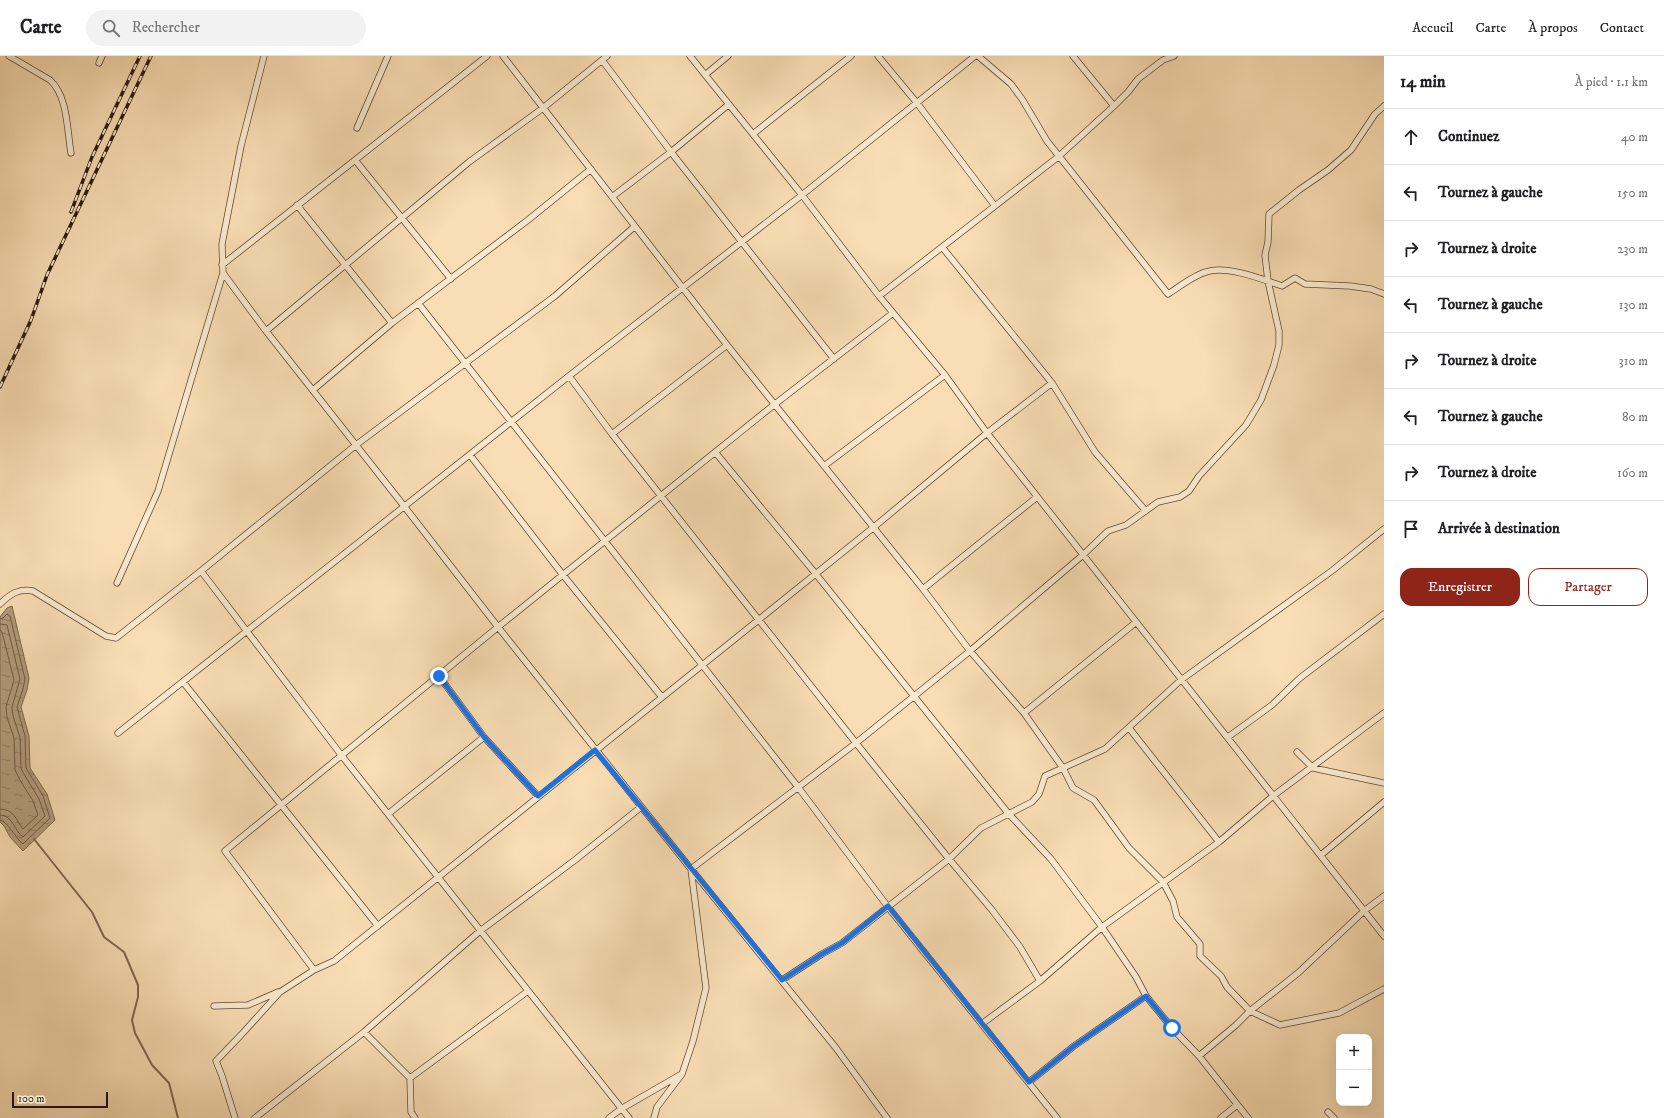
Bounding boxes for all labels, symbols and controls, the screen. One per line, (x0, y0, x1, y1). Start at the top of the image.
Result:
search box (86, 10, 366, 46)
text: Carte (20, 16, 62, 39)
icon: search (100, 17, 122, 39)
text: Rechercher (132, 18, 200, 37)
text: Accueil (1412, 19, 1454, 37)
text: Carte (1476, 19, 1506, 37)
text: À propos (1528, 19, 1578, 37)
text: Contact (1600, 19, 1644, 37)
text: 14 min (1400, 71, 1446, 93)
text: À pied · 1.1 km (1575, 74, 1648, 90)
icon: ahead (1400, 126, 1422, 148)
text: Continuez (1438, 127, 1499, 146)
text: 40 m (1621, 129, 1648, 145)
icon: left (1400, 182, 1422, 204)
text: Tournez à gauche (1438, 183, 1543, 202)
text: 150 m (1617, 185, 1648, 201)
icon: right (1400, 238, 1422, 260)
text: Tournez à droite (1438, 239, 1536, 258)
text: 230 m (1617, 241, 1648, 257)
icon: left (1400, 294, 1422, 316)
text: Tournez à gauche (1438, 295, 1543, 314)
text: 130 m (1619, 297, 1648, 313)
icon: right (1400, 350, 1422, 372)
text: Tournez à droite (1438, 351, 1536, 370)
text: 310 m (1619, 353, 1648, 369)
icon: left (1400, 406, 1422, 428)
text: Tournez à gauche (1438, 407, 1543, 426)
text: 80 m (1622, 409, 1648, 425)
icon: right (1400, 462, 1422, 484)
text: Tournez à droite (1438, 463, 1536, 482)
text: 160 m (1617, 465, 1648, 481)
icon: arrive (1400, 518, 1422, 540)
text: Arrivée à destination (1438, 519, 1560, 538)
button: Enregistrer (1400, 568, 1520, 606)
button: Partager (1528, 568, 1648, 606)
route end (430, 667, 448, 685)
route start (1163, 1019, 1181, 1037)
map controls (1336, 1034, 1372, 1106)
button: + (1336, 1034, 1372, 1070)
button: − (1336, 1070, 1372, 1106)
scale bar (12, 1090, 108, 1109)
text: 100 m (18, 1092, 44, 1106)

